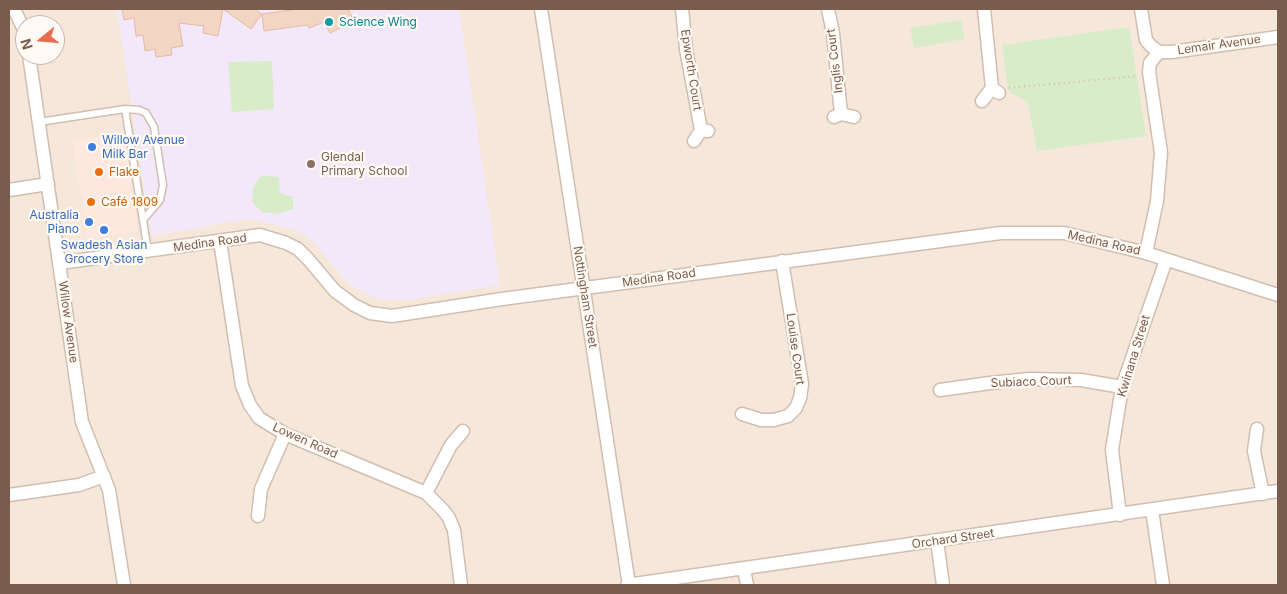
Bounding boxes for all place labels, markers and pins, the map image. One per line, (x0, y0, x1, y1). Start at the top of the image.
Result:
place label: Science Wing (339, 15, 417, 29)
marker: Science Wing (323, 16, 335, 28)
place label: Willow Avenue Milk Bar (102, 133, 185, 161)
marker: Willow Avenue Milk Bar (86, 141, 98, 153)
place label: Glendal Primary School (321, 150, 407, 178)
marker: Glendal Primary School (305, 158, 317, 170)
place label: Flake (109, 165, 139, 179)
marker: Flake (93, 166, 105, 178)
place label: Café 1809 (101, 195, 158, 209)
marker: Café 1809 (85, 196, 97, 208)
place label: Australia Piano (30, 208, 79, 236)
marker: Australia Piano (83, 216, 95, 228)
marker: Swadesh Asian Grocery Store (98, 224, 110, 236)
place label: Swadesh Asian Grocery Store (61, 238, 147, 266)

